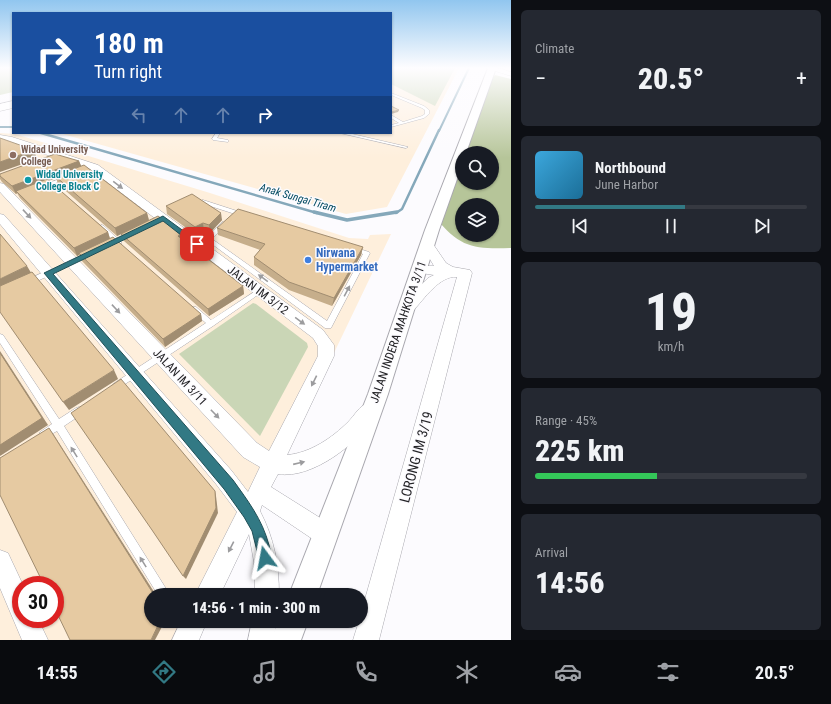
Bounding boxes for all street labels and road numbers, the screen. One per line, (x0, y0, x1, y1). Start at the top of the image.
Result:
street label: JALAN INDERA MAHKOTA 3/11 (367, 259, 429, 405)
street label: JALAN IM 3/12 (225, 263, 291, 317)
street label: JALAN IM 3/11 (150, 346, 210, 408)
street label: LORONG IM 3/19 (396, 410, 436, 504)

